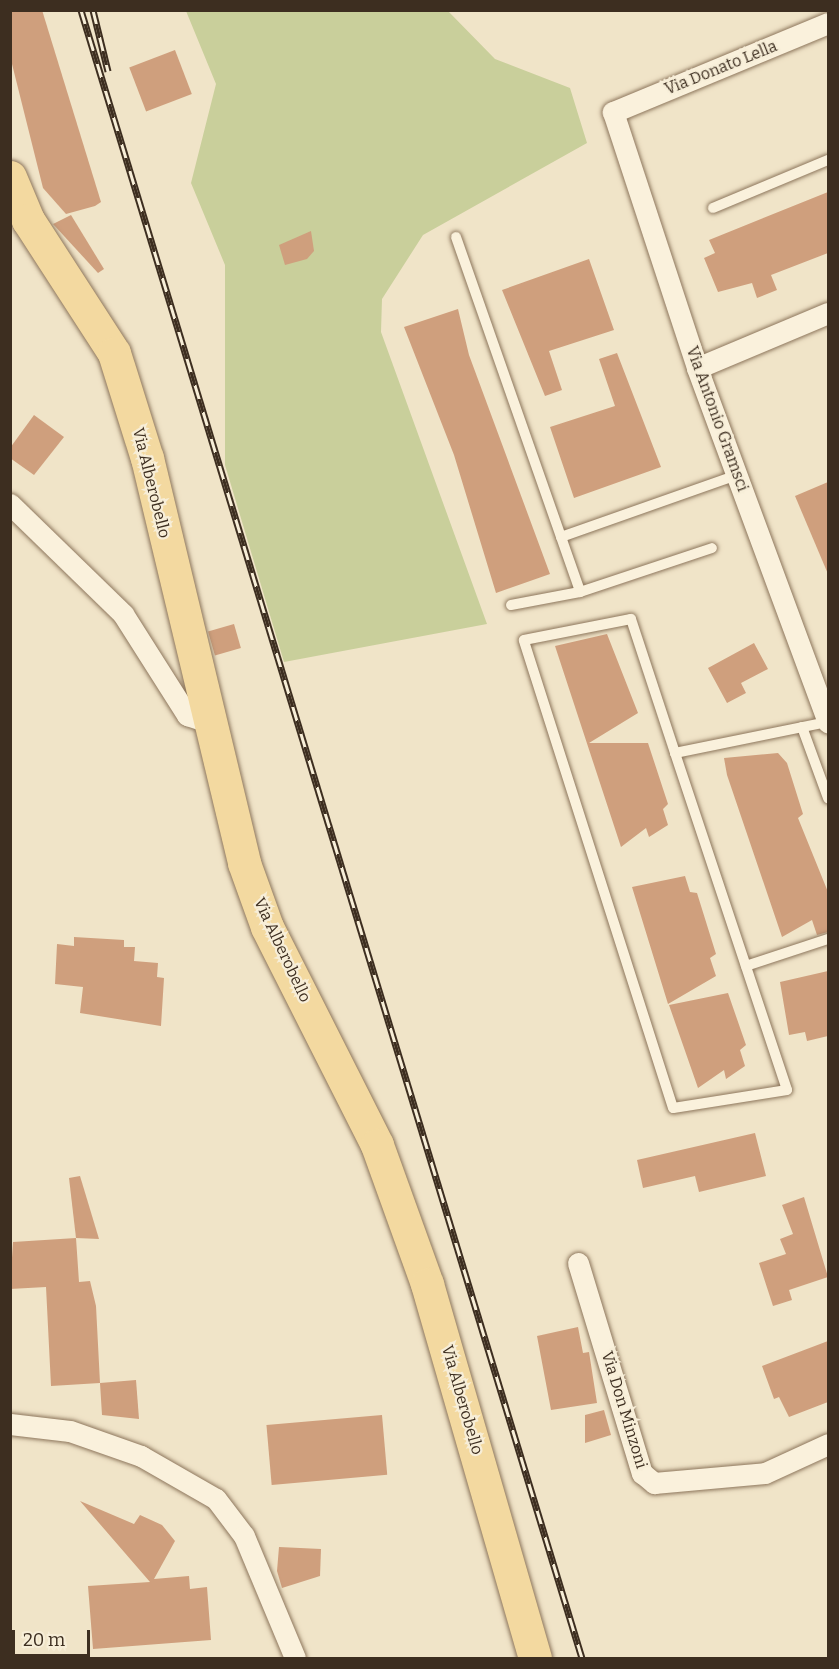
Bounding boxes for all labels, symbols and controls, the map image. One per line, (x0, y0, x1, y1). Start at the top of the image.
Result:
street label: Via Donato Lella (662, 37, 780, 99)
street label: Via Antonio Gramsci (682, 344, 752, 494)
street label: Via Alberobello (128, 426, 174, 540)
street label: Via Alberobello (249, 895, 315, 1005)
street label: Via Alberobello (437, 1343, 487, 1457)
street label: Via Don Minzoni (597, 1349, 651, 1471)
scale bar (15, 1618, 93, 1656)
text: 20 m (23, 1629, 65, 1651)

